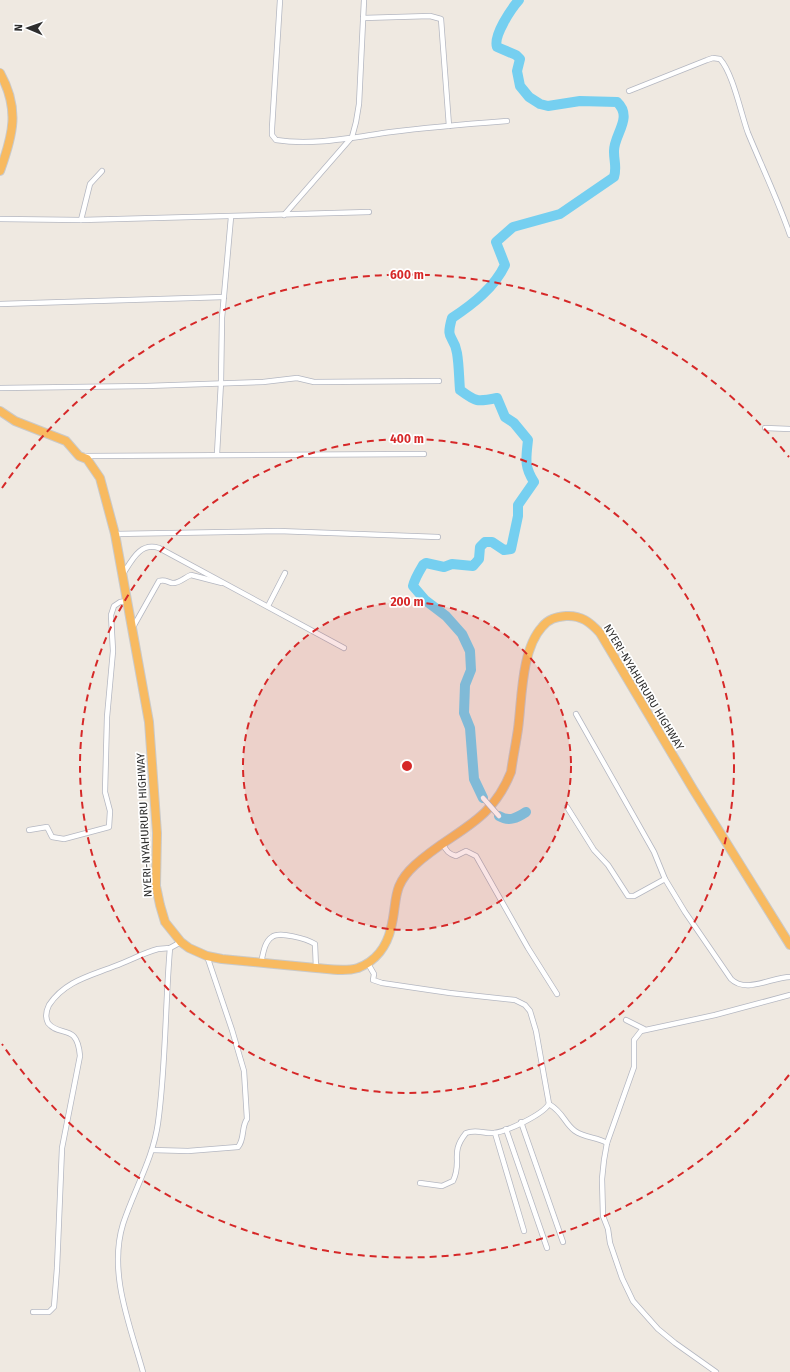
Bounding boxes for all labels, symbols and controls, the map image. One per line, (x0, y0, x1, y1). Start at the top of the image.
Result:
north arrow (8, 8, 48, 48)
text: N (12, 24, 25, 32)
text: 600 m (390, 268, 424, 282)
text: 400 m (390, 432, 424, 446)
text: 200 m (390, 595, 424, 609)
street label: NYERI-NYAHURURU HIGHWAY (601, 622, 686, 753)
street label: NYERI-NYAHURURU HIGHWAY (134, 752, 155, 897)
centre of rings (400, 759, 414, 773)

